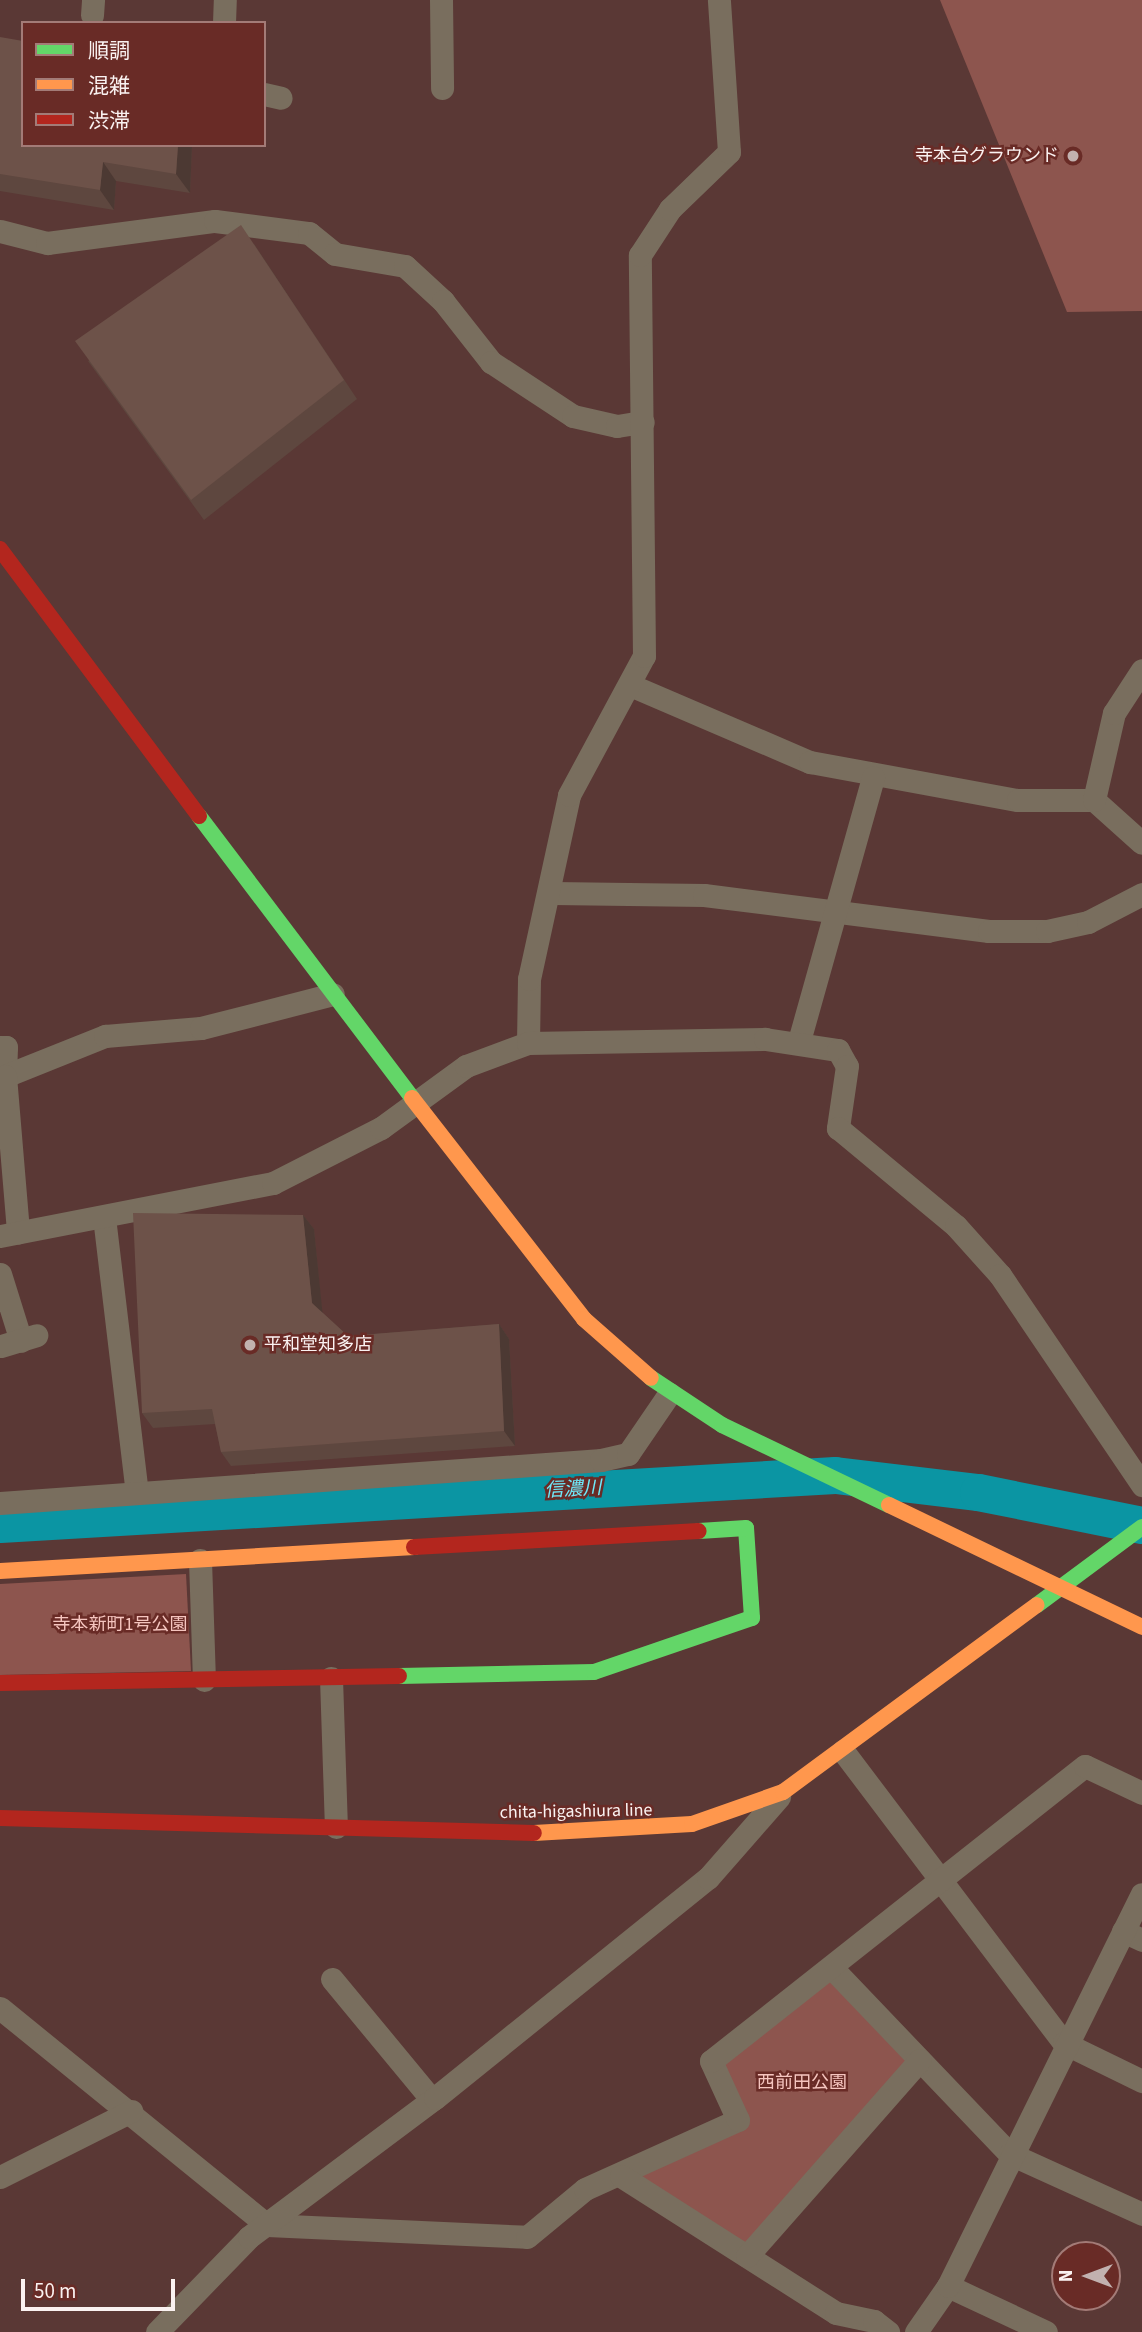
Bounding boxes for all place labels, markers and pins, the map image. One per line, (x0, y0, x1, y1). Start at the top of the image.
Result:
place label: 寺本台グラウンド (915, 145, 1059, 167)
marker: 寺本台グラウンド (1065, 148, 1081, 164)
place label: 平和堂知多店 (264, 1334, 372, 1356)
marker: 平和堂知多店 (242, 1337, 258, 1353)

